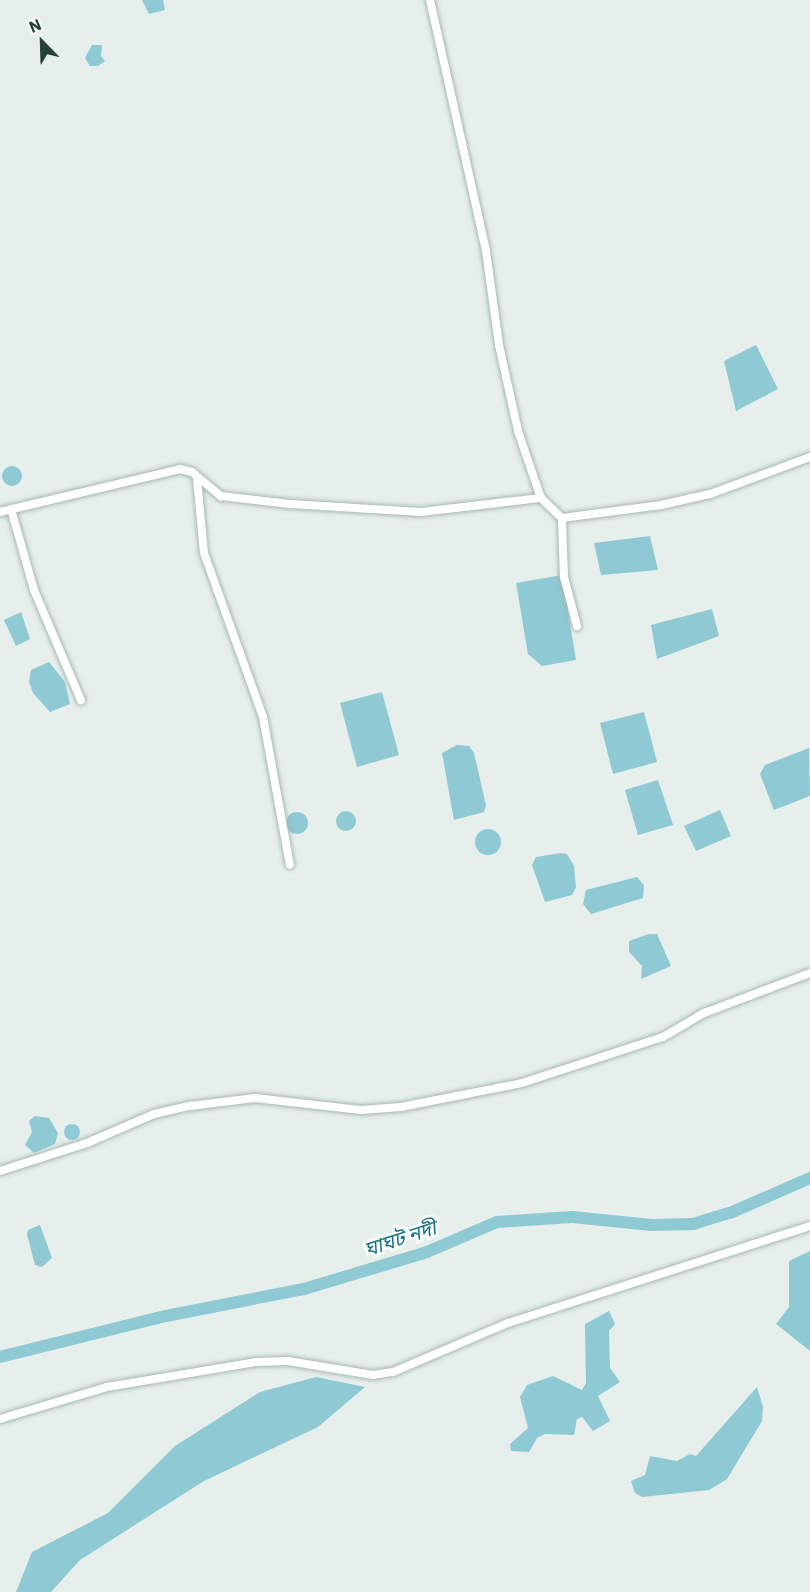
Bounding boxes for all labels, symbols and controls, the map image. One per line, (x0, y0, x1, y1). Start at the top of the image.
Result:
north arrow (12, 12, 72, 72)
text: N (26, 14, 44, 37)
water label: ঘাঘট নদী (361, 1215, 439, 1261)

